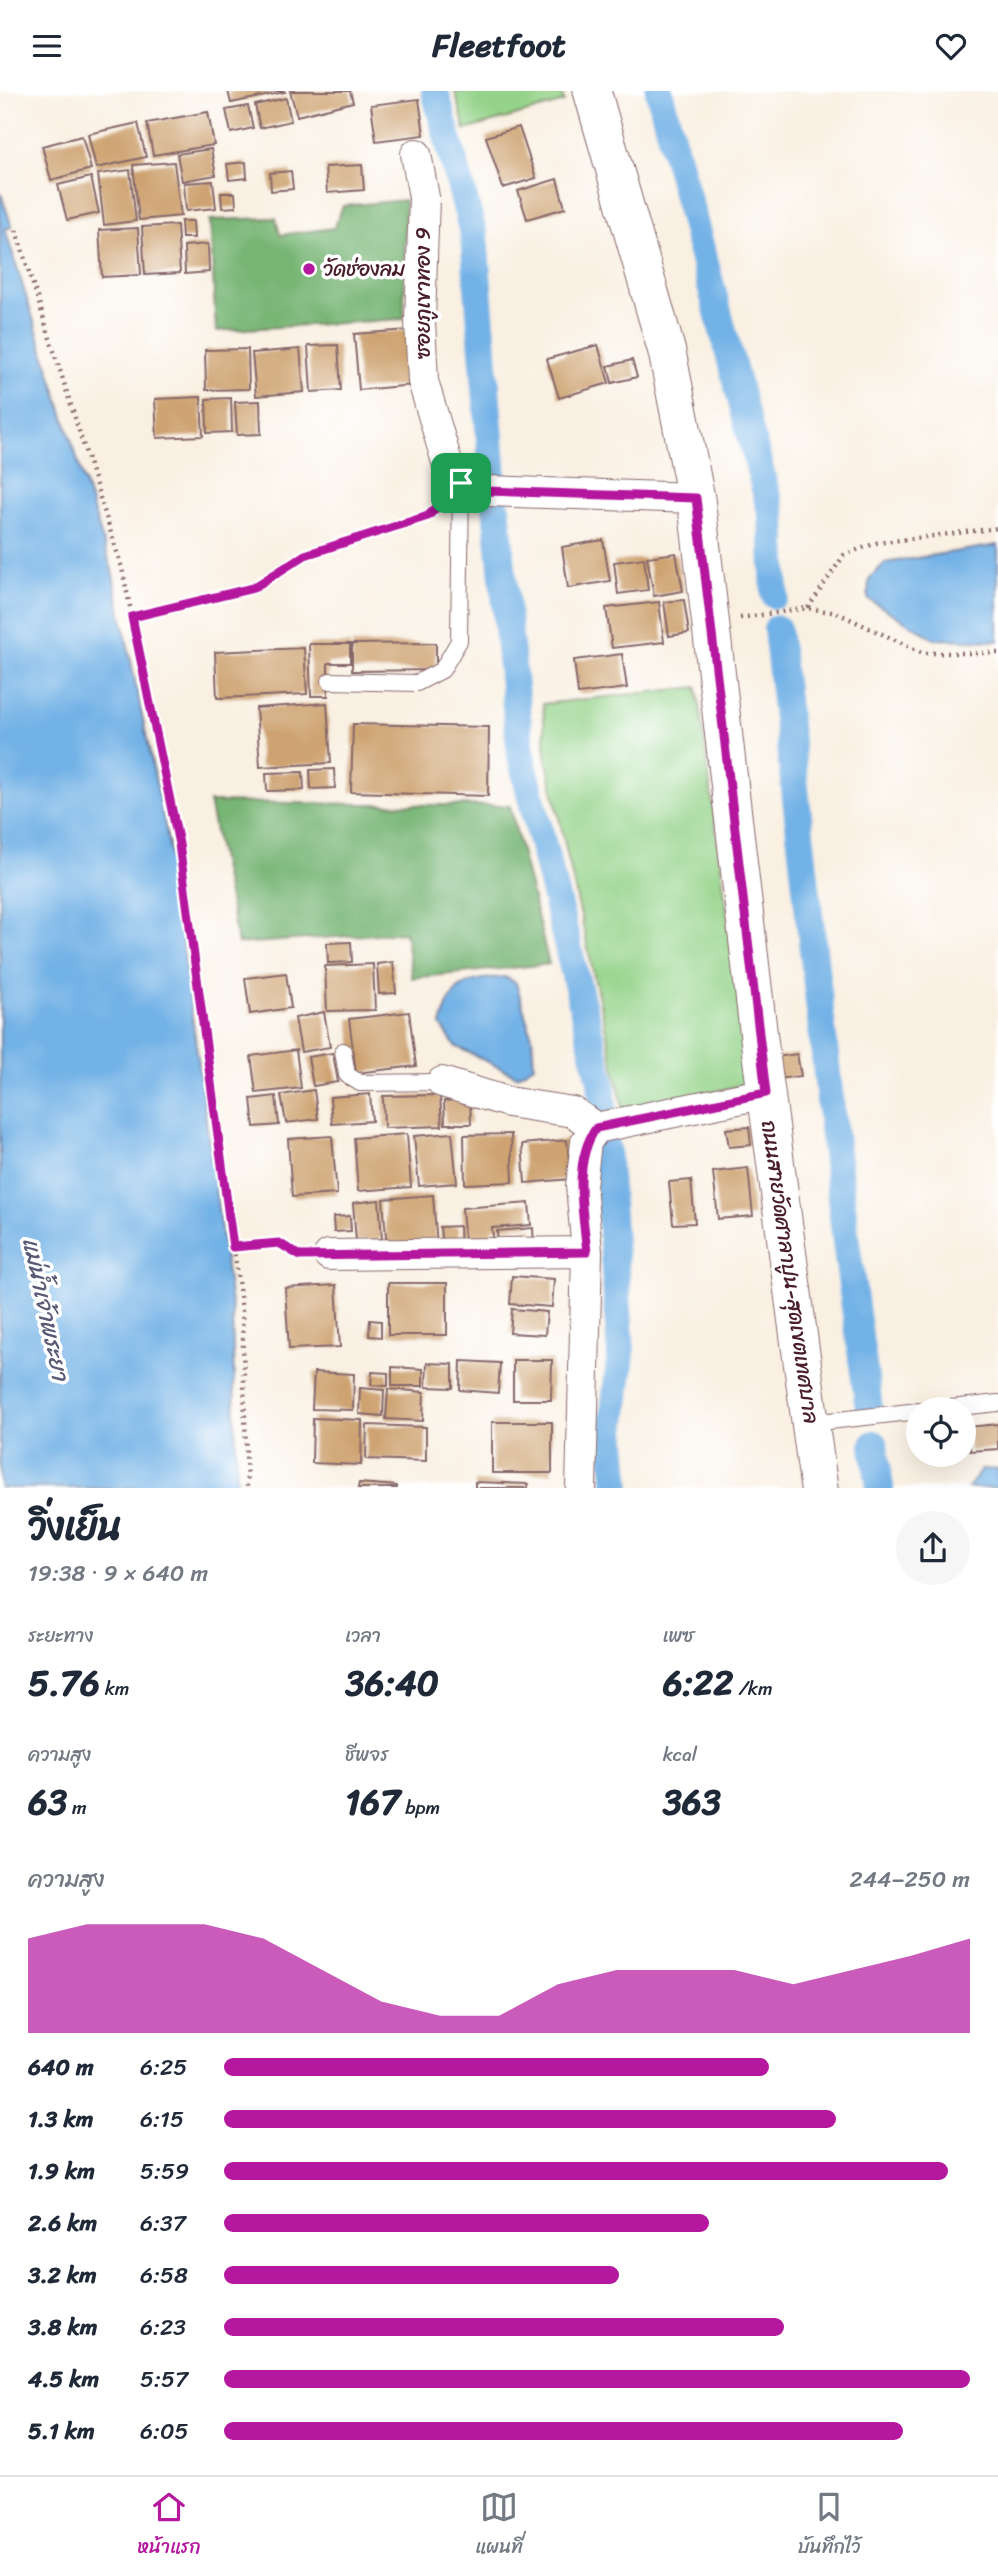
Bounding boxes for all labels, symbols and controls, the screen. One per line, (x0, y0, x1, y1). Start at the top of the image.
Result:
text: Fleetfoot (432, 17, 566, 74)
icon: menu (28, 27, 66, 65)
icon: heart (932, 27, 970, 65)
street label: ซอยภูเขาทอง 9 (404, 227, 442, 359)
place label: วัดช่องลม (323, 250, 405, 288)
marker: วัดช่องลม (301, 261, 317, 277)
pin (431, 453, 491, 513)
icon: arrive (442, 464, 480, 502)
street label: ถนนสายวัดศาลาปูน-สุดเขตเทศบาล (750, 1118, 830, 1426)
water label: แม่น้ำเจ้าพระยา (10, 1234, 81, 1386)
map controls (906, 1397, 976, 1467)
button: locate (906, 1397, 976, 1467)
text: วิ่งเย็น (28, 1493, 122, 1560)
button: share (896, 1511, 970, 1585)
text: 19:38 · 9 × 640 m (28, 1553, 208, 1594)
text: ระยะทาง (28, 1619, 93, 1652)
text: เวลา (345, 1619, 381, 1652)
text: เพซ (663, 1619, 694, 1652)
text: 5.76 (28, 1652, 100, 1714)
text: 36:40 (345, 1652, 439, 1714)
text: 6:22 (663, 1652, 734, 1714)
text: km (100, 1672, 129, 1705)
text: /km (734, 1672, 773, 1705)
text: ความสูง (28, 1738, 91, 1771)
text: ชีพจร (345, 1738, 389, 1771)
text: kcal (663, 1738, 697, 1771)
text: 63 (28, 1771, 67, 1833)
text: 167 (345, 1771, 400, 1833)
text: 363 (663, 1771, 721, 1833)
text: m (67, 1791, 87, 1824)
text: bpm (400, 1791, 440, 1824)
text: ความสูง (28, 1859, 104, 1900)
text: 244–250 m (849, 1859, 970, 1900)
text: 640 m (28, 2047, 94, 2088)
text: 6:25 (140, 2047, 187, 2088)
text: 1.3 km (28, 2099, 93, 2140)
text: 6:15 (140, 2099, 184, 2140)
text: 1.9 km (28, 2151, 95, 2192)
text: 5:59 (140, 2151, 189, 2192)
text: 2.6 km (28, 2203, 97, 2244)
text: 6:37 (140, 2203, 186, 2244)
text: 3.2 km (28, 2255, 97, 2296)
text: 6:58 (140, 2255, 188, 2296)
text: 3.8 km (28, 2307, 97, 2348)
text: 6:23 (140, 2307, 186, 2348)
text: 4.5 km (28, 2359, 99, 2400)
text: 5:57 (140, 2359, 188, 2400)
text: 5.1 km (28, 2411, 95, 2452)
text: 6:05 (140, 2411, 189, 2452)
tab: หน้าแรก (137, 2488, 201, 2563)
tab: แผนที่ (475, 2488, 523, 2563)
tab: บันทึกไว้ (798, 2488, 860, 2563)

